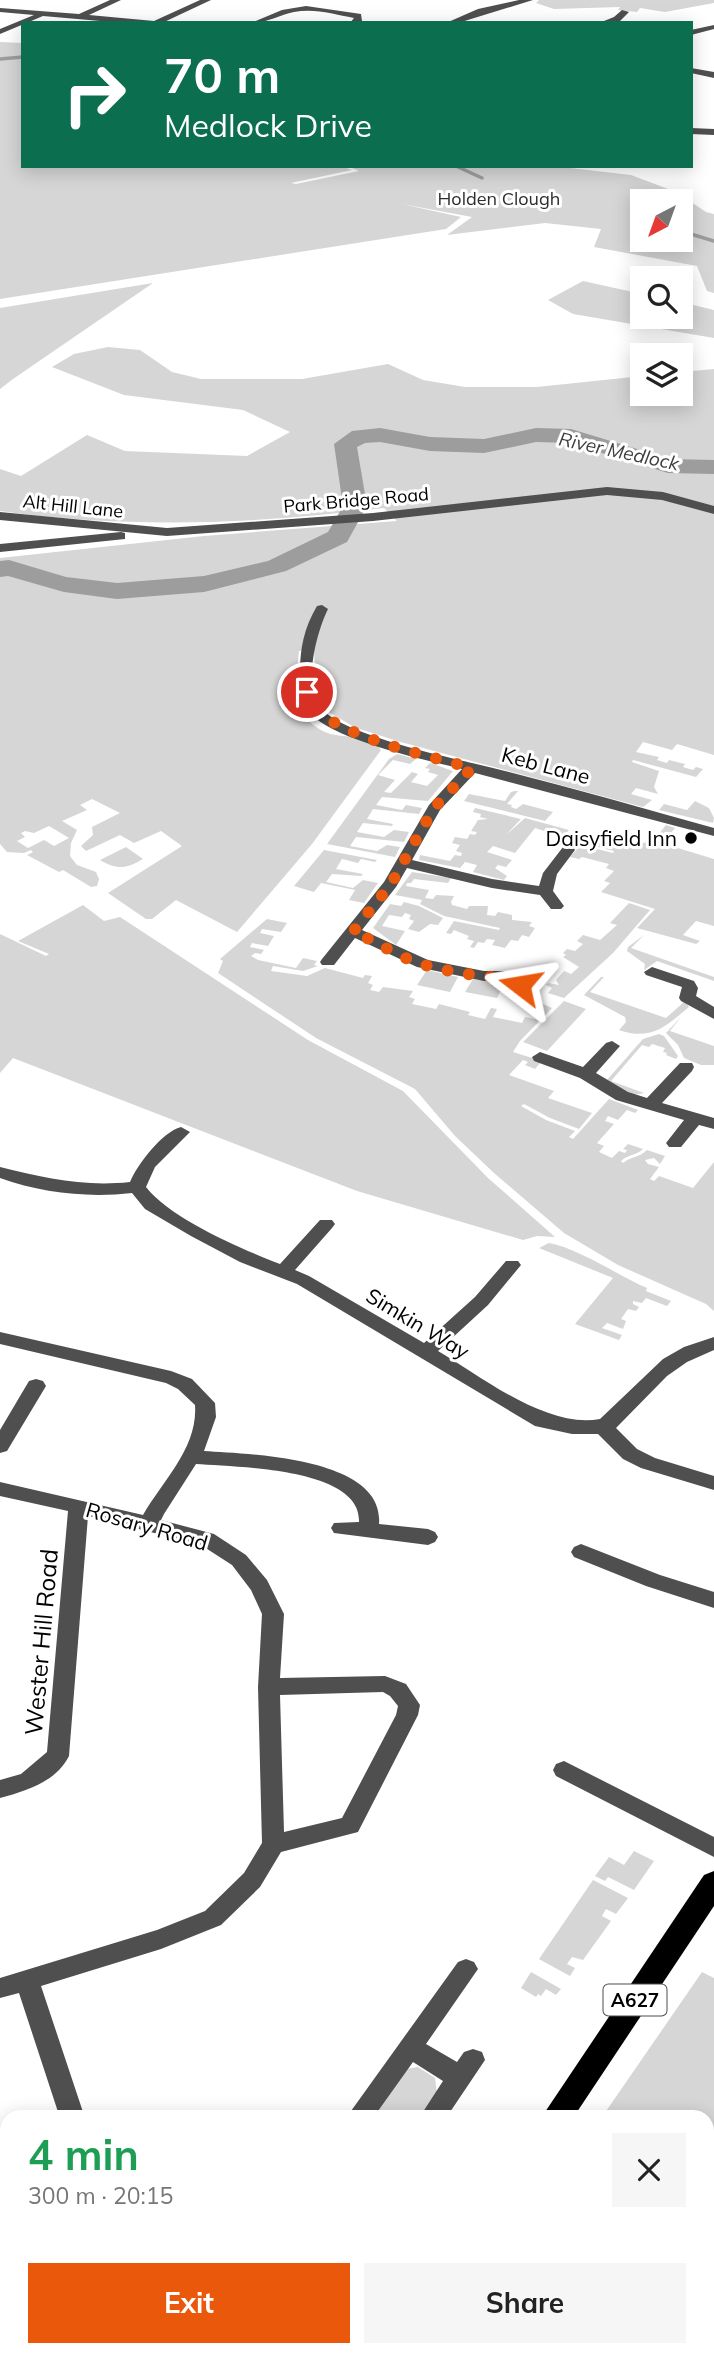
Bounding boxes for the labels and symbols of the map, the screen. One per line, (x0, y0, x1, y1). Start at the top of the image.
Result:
park label: Holden Clough (438, 187, 560, 210)
north arrow (630, 189, 693, 252)
water label: River Medlock (557, 427, 683, 476)
street label: Park Bridge Road (282, 482, 430, 518)
street label: Alt Hill Lane (22, 489, 124, 523)
pin (277, 662, 337, 722)
street label: Keb Lane (499, 741, 593, 789)
place label: Daisyfield Inn (546, 825, 677, 851)
marker: Daisyfield Inn (683, 830, 699, 846)
position arrow (483, 948, 557, 1022)
street label: Simkin Way (362, 1282, 474, 1364)
street label: Rosary Road (83, 1496, 211, 1556)
street label: Wester Hill Road (18, 1548, 64, 1736)
road number: A627 (604, 1984, 666, 2016)

